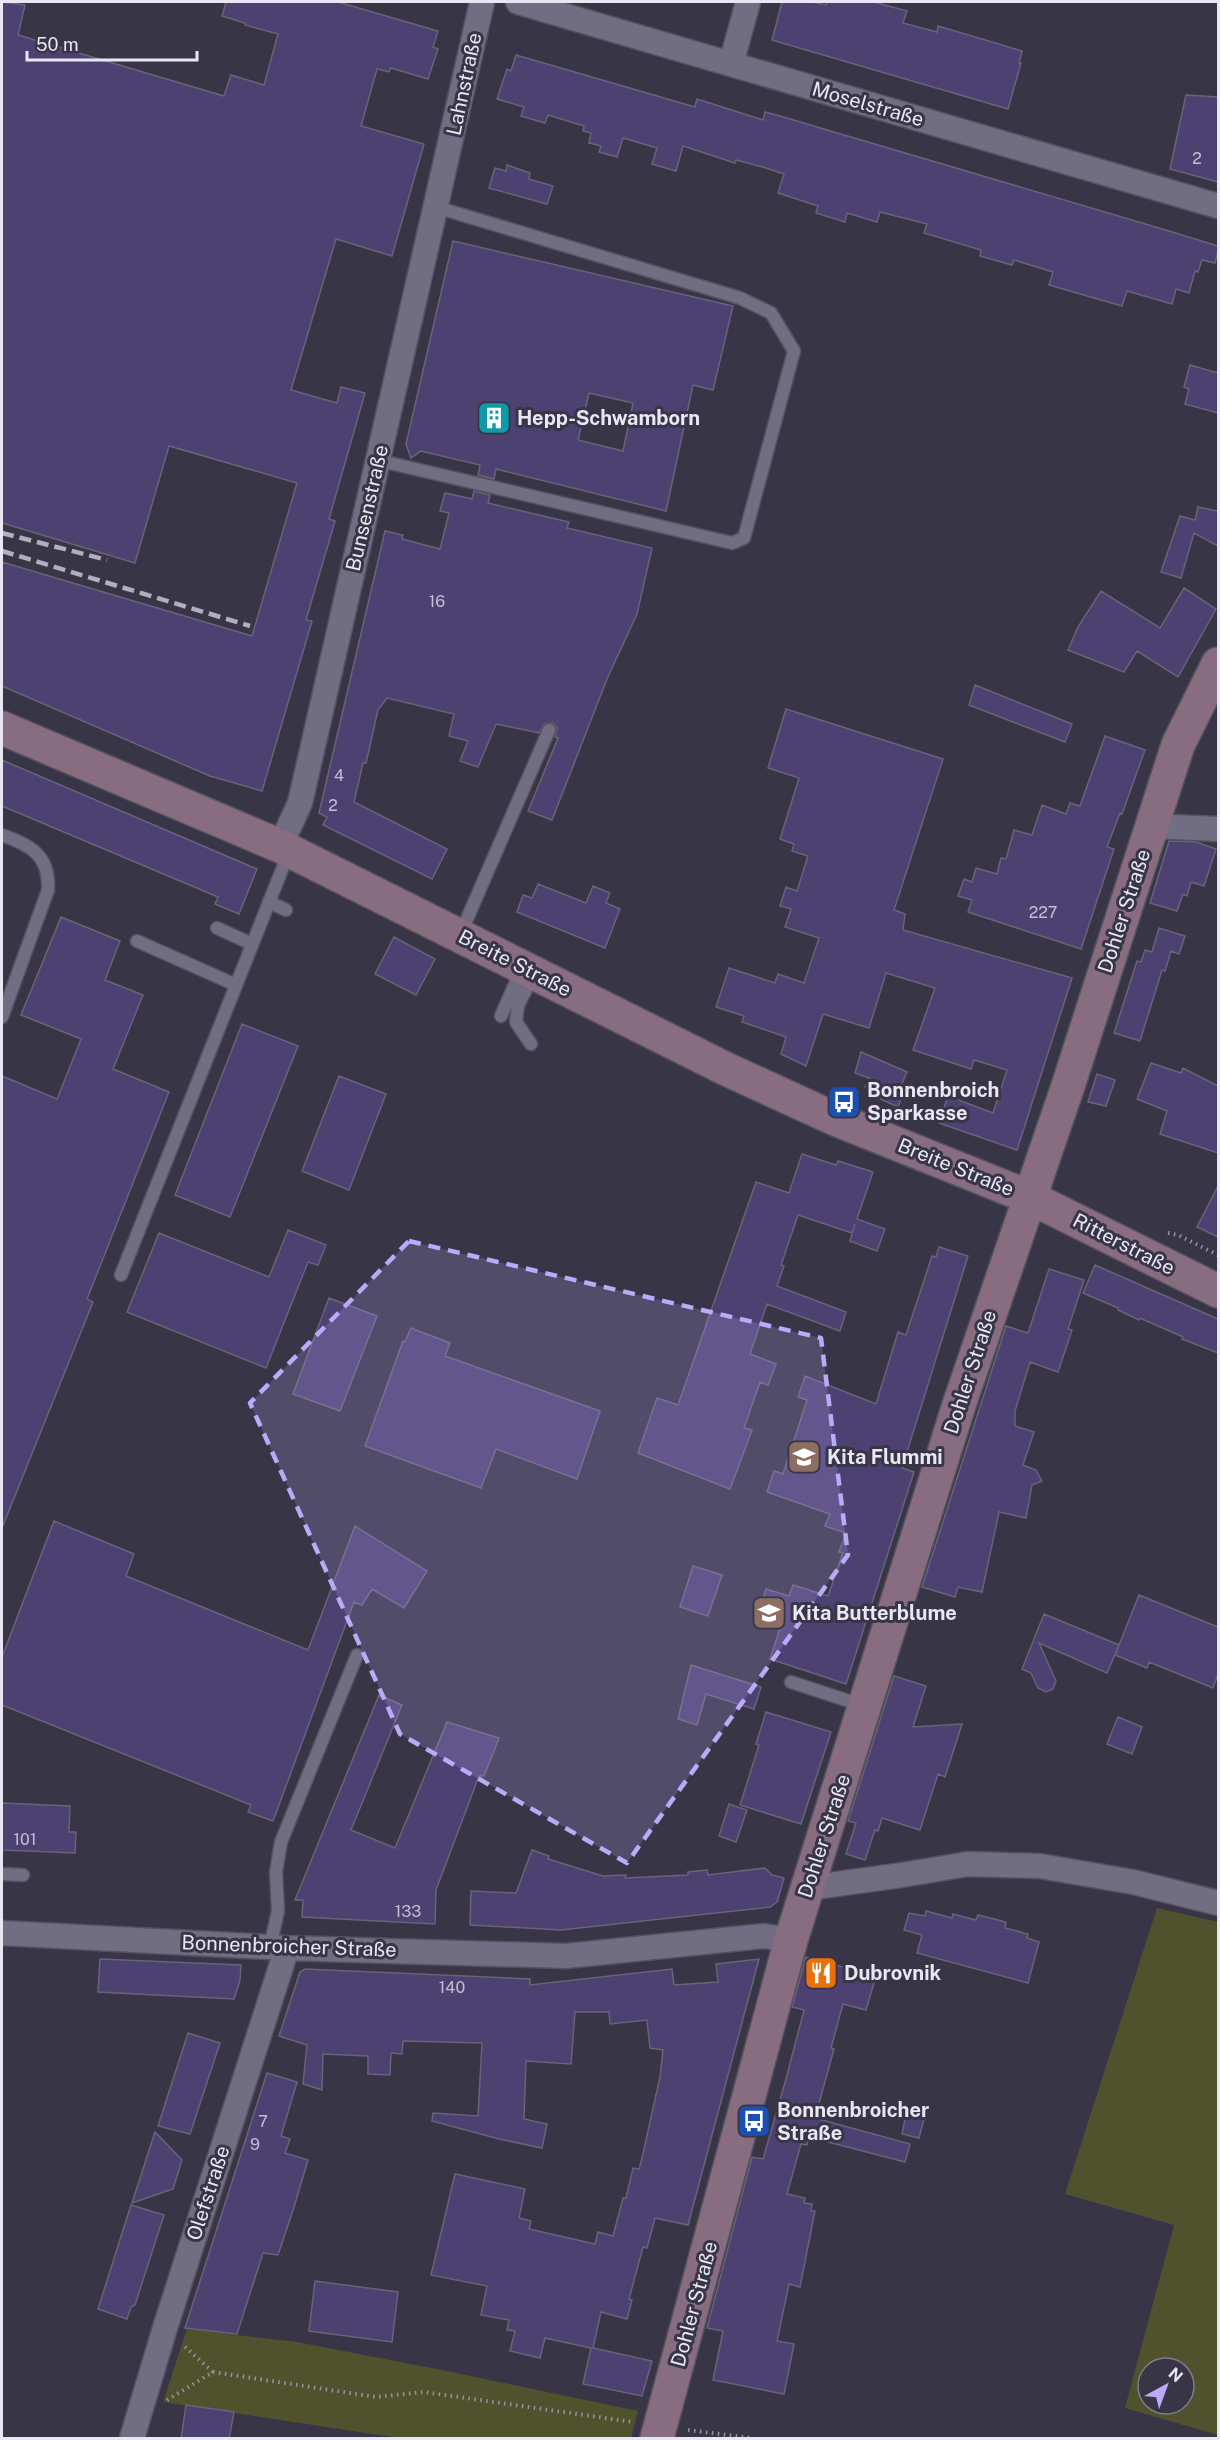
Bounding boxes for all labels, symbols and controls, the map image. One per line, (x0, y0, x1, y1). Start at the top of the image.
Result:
scale bar (27, 24, 196, 62)
street label: Lahnstraße (441, 30, 487, 138)
text: 50 m (36, 34, 79, 55)
street label: Moselstraße (809, 77, 927, 131)
house number: 2 (1192, 149, 1202, 168)
building icon: Hepp-Schwamborn (476, 400, 512, 436)
place label: Hepp-Schwamborn (517, 406, 700, 430)
street label: Bunsenstraße (341, 443, 393, 573)
house number: 16 (429, 592, 445, 611)
house number: 4 (334, 766, 344, 785)
house number: 2 (328, 796, 338, 815)
street label: Dohler Straße (1093, 846, 1155, 976)
house number: 227 (1029, 903, 1057, 922)
street label: Breite Straße (455, 924, 575, 1002)
place label: Bonnenbroich Sparkasse (867, 1078, 999, 1125)
bus stop icon: Bonnenbroich Sparkasse (826, 1084, 862, 1120)
street label: Breite Straße (894, 1133, 1018, 1201)
street label: Ritterstraße (1069, 1208, 1179, 1280)
street label: Dohler Straße (939, 1307, 1001, 1437)
school or university icon: Kita Flummi (786, 1439, 822, 1475)
place label: Kita Flummi (827, 1445, 943, 1469)
school or university icon: Kita Butterblume (751, 1595, 787, 1631)
place label: Kita Butterblume (792, 1601, 957, 1625)
street label: Dohler Straße (793, 1771, 855, 1901)
house number: 101 (14, 1830, 36, 1849)
house number: 133 (395, 1902, 421, 1921)
street label: Bonnenbroicher Straße (181, 1930, 397, 1962)
restaurant icon: Dubrovnik (803, 1955, 839, 1991)
place label: Dubrovnik (844, 1961, 942, 1985)
house number: 140 (439, 1978, 465, 1997)
place label: Bonnenbroicher Straße (777, 2098, 929, 2145)
bus stop icon: Bonnenbroicher Straße (736, 2103, 772, 2139)
house number: 7 (258, 2112, 268, 2131)
house number: 9 (250, 2135, 260, 2154)
street label: Olefstraße (181, 2143, 235, 2243)
street label: Dohler Straße (666, 2239, 722, 2369)
north arrow (1136, 2356, 1196, 2416)
text: N (1165, 2364, 1186, 2386)

